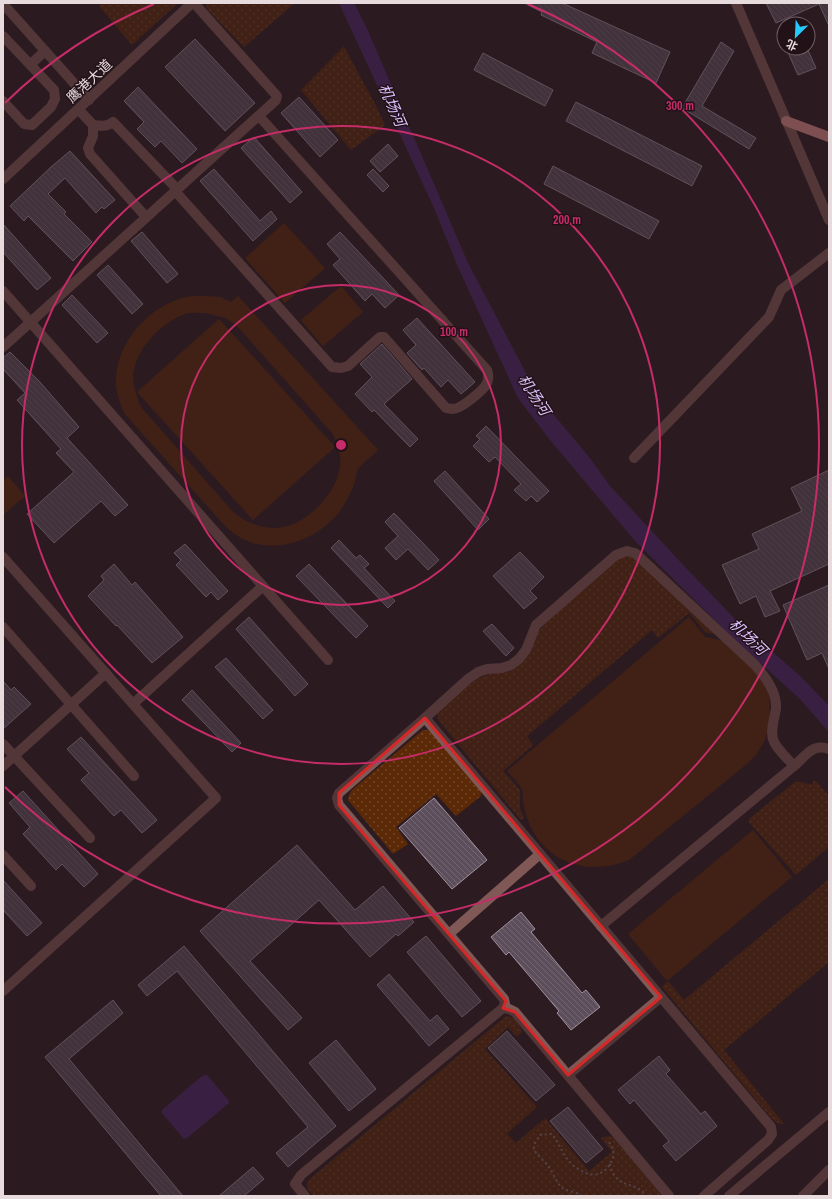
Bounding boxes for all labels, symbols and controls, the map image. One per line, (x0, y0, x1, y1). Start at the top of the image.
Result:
north arrow (776, 16, 816, 56)
text: 北 (784, 37, 800, 54)
street label: 鹰港大道 (62, 55, 116, 107)
water label: 机场河 (374, 80, 412, 132)
text: 300 m (666, 98, 694, 114)
text: 200 m (553, 212, 581, 228)
text: 100 m (440, 324, 468, 340)
water label: 机场河 (513, 370, 557, 422)
centre of rings (334, 438, 348, 452)
water label: 机场河 (725, 613, 774, 662)

